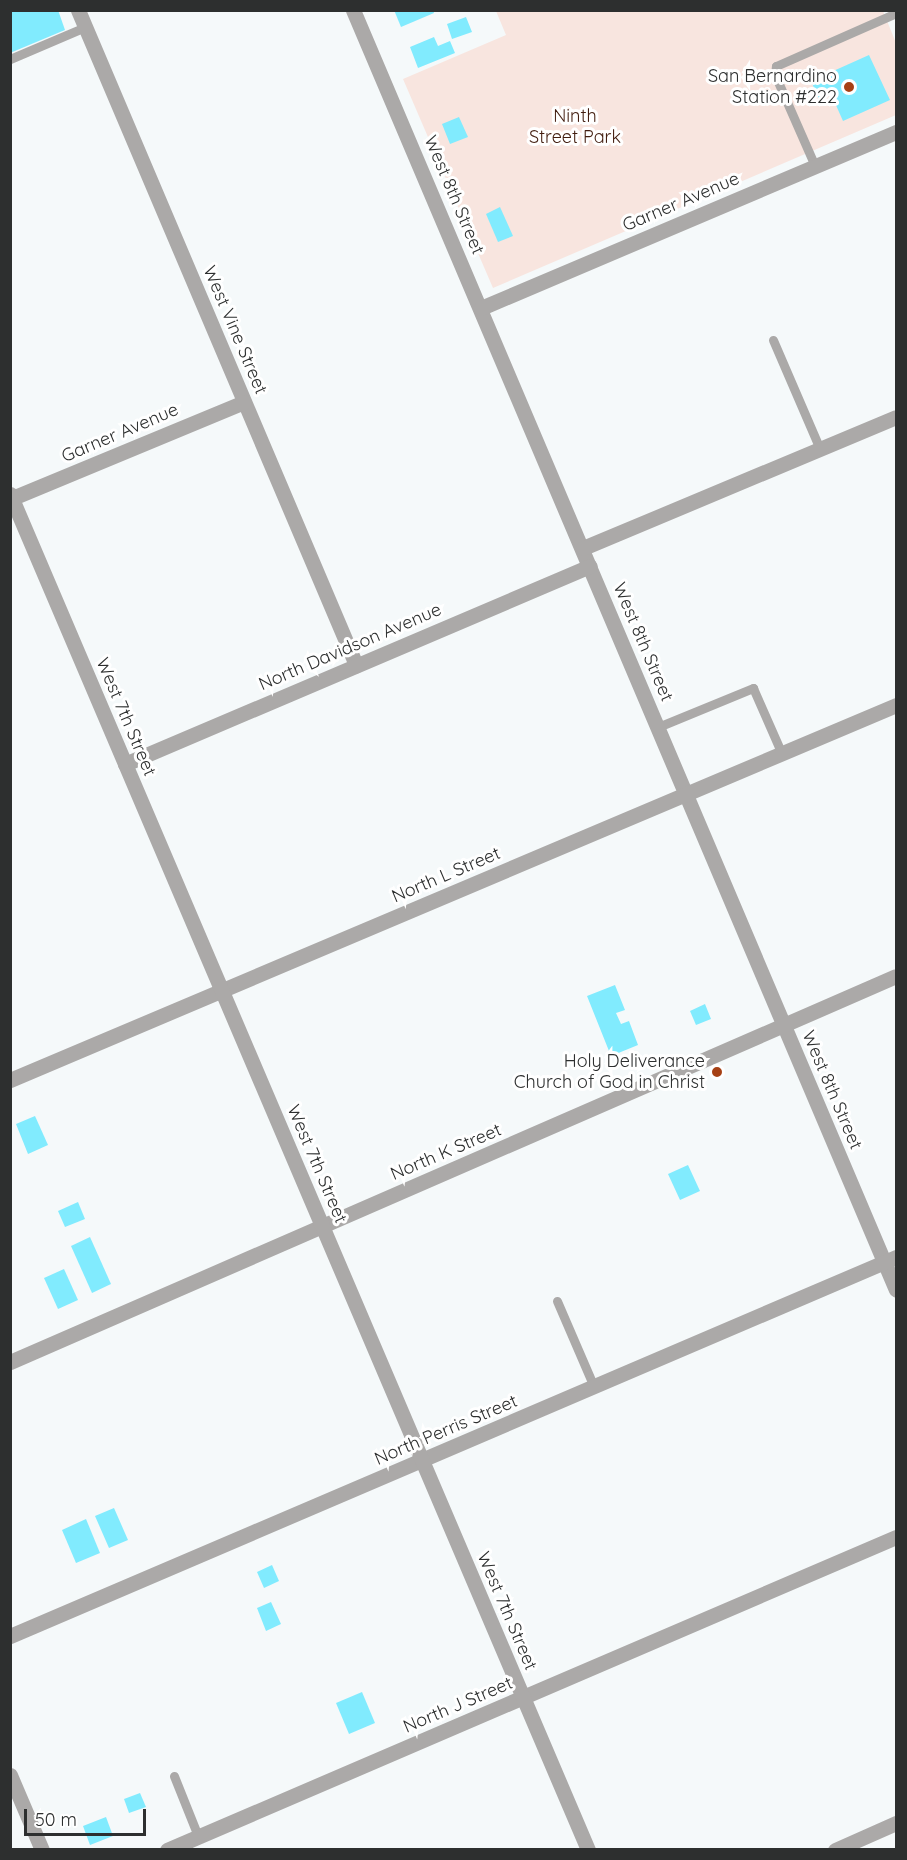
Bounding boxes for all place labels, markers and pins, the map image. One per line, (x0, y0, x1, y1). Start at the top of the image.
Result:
place label: San Bernardino Station #222 (708, 66, 837, 109)
marker: San Bernardino Station #222 (842, 80, 856, 94)
place label: Holy Deliverance Church of God in Christ (514, 1051, 705, 1094)
marker: Holy Deliverance Church of God in Christ (710, 1065, 724, 1079)

